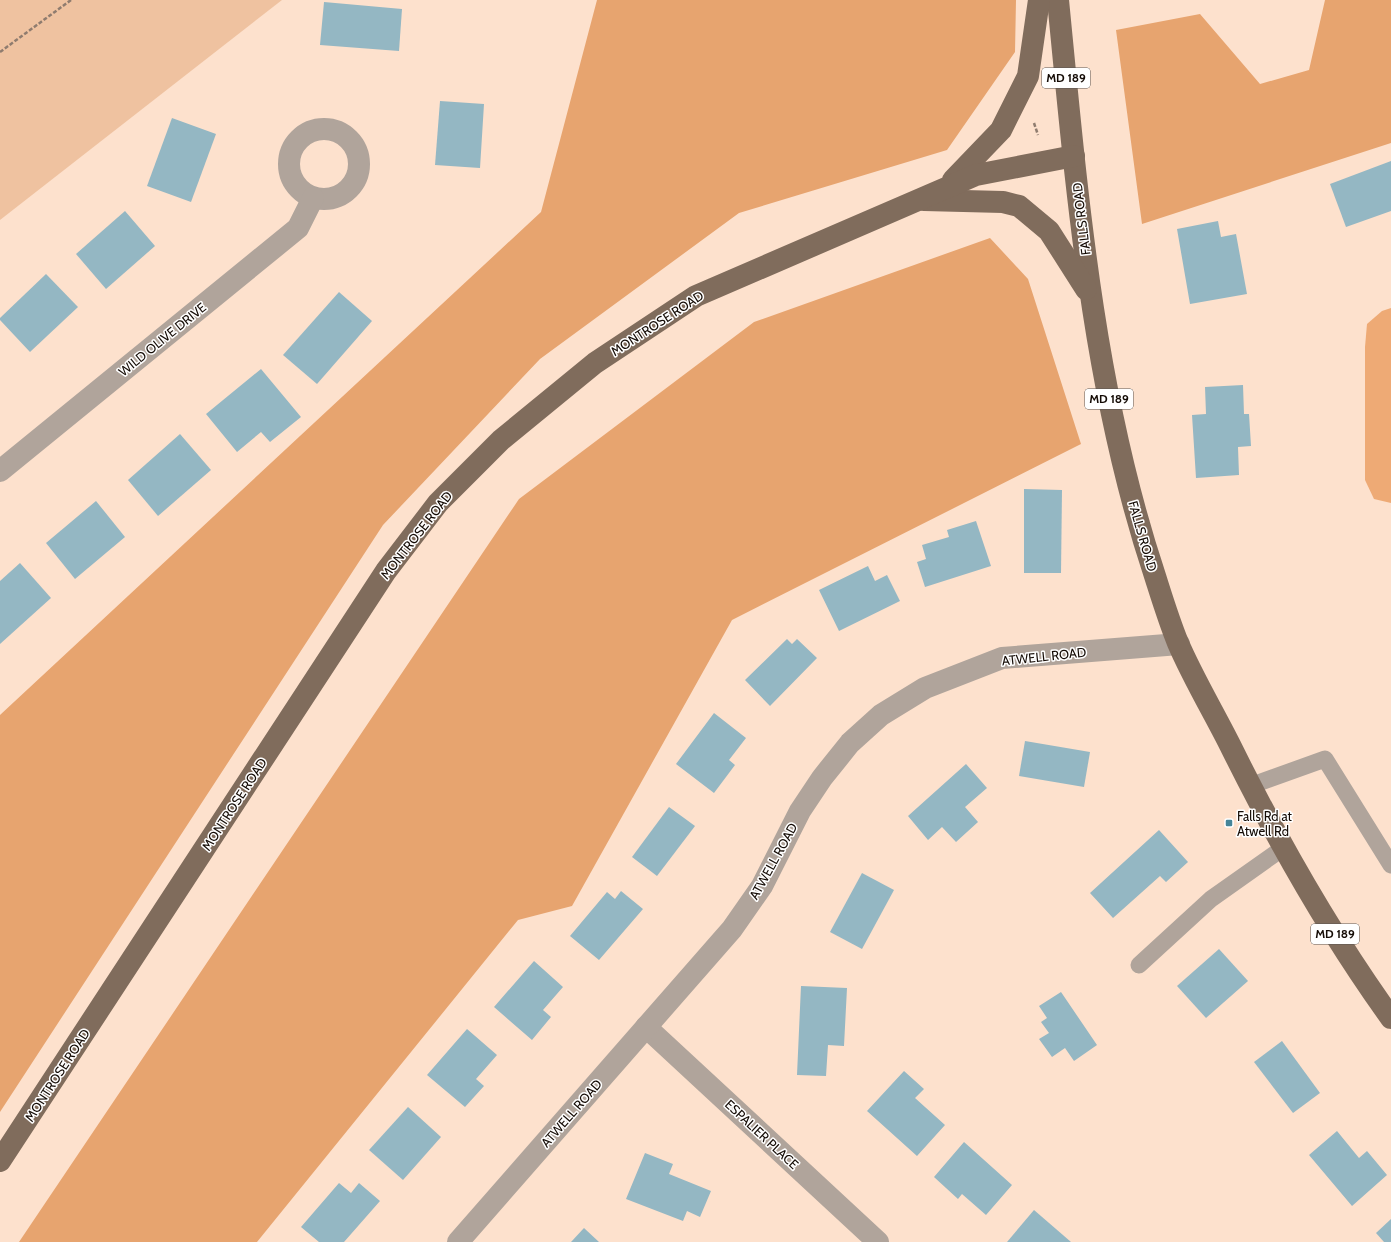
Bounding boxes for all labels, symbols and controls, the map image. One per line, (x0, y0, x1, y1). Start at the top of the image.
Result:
road number: MD 189 (1042, 68, 1090, 88)
street label: FALLS ROAD (1069, 182, 1093, 256)
street label: MONTROSE ROAD (608, 287, 706, 359)
street label: WILD OLIVE DRIVE (115, 299, 209, 379)
road number: MD 189 (1085, 389, 1133, 409)
street label: MONTROSE ROAD (377, 488, 455, 582)
street label: FALLS ROAD (1125, 499, 1161, 573)
street label: ATWELL ROAD (1001, 644, 1087, 668)
street label: MONTROSE ROAD (198, 755, 270, 853)
place label: Falls Rd at Atwell Rd (1237, 808, 1293, 839)
marker: Falls Rd at Atwell Rd (1224, 818, 1234, 828)
street label: ATWELL ROAD (745, 820, 801, 902)
road number: MD 189 (1311, 924, 1359, 944)
street label: MONTROSE ROAD (21, 1026, 93, 1124)
street label: ATWELL ROAD (537, 1076, 605, 1150)
street label: ESPALIER PLACE (722, 1096, 802, 1172)

